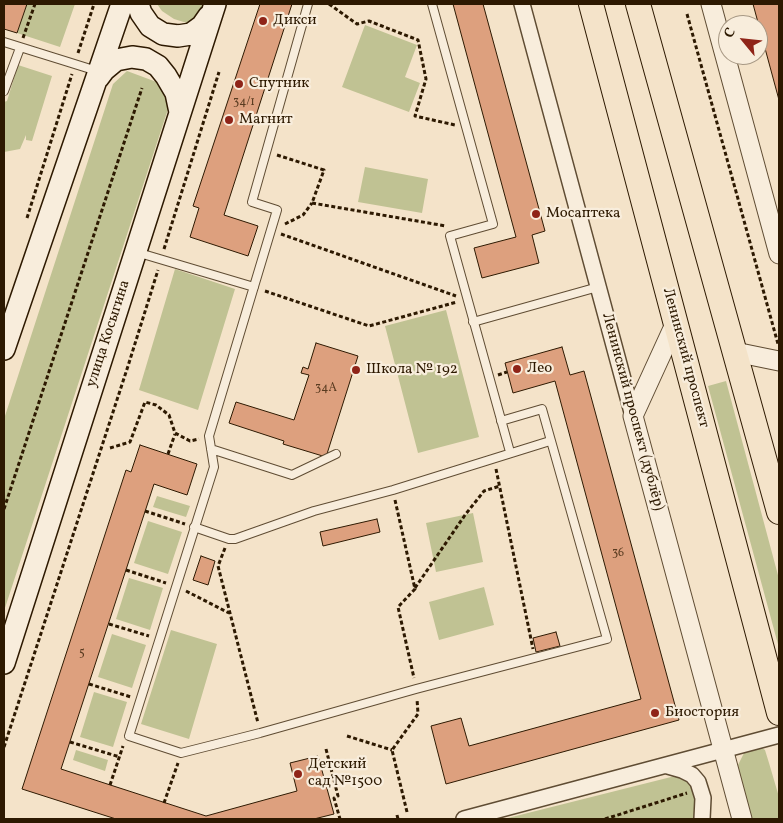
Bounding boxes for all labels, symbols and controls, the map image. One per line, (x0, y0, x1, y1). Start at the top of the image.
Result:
place label: Дикси (273, 12, 317, 30)
marker: Дикси (257, 15, 269, 27)
north arrow (718, 15, 768, 65)
text: С (720, 25, 741, 42)
place label: Спутник (249, 75, 309, 93)
marker: Спутник (233, 78, 245, 90)
house number: 34/1 (233, 96, 255, 110)
place label: Магнит (239, 111, 293, 129)
marker: Магнит (223, 114, 235, 126)
place label: Мосаптека (546, 205, 621, 223)
marker: Мосаптека (530, 208, 542, 220)
street label: улица Косыгина (83, 278, 135, 390)
street label: Ленинский проспект (658, 286, 712, 430)
street label: Ленинский проспект (дублёр) (597, 311, 667, 513)
place label: Лео (527, 360, 552, 378)
place label: Школа № 192 (366, 361, 458, 379)
marker: Лео (511, 363, 523, 375)
marker: Школа № 192 (350, 364, 362, 376)
house number: 34А (315, 382, 337, 396)
house number: 36 (612, 547, 624, 561)
house number: 5 (79, 647, 85, 661)
place label: Биостория (665, 704, 739, 722)
marker: Биостория (649, 707, 661, 719)
place label: Детский сад №1500 (308, 756, 382, 791)
marker: Детский сад №1500 (292, 768, 304, 780)

